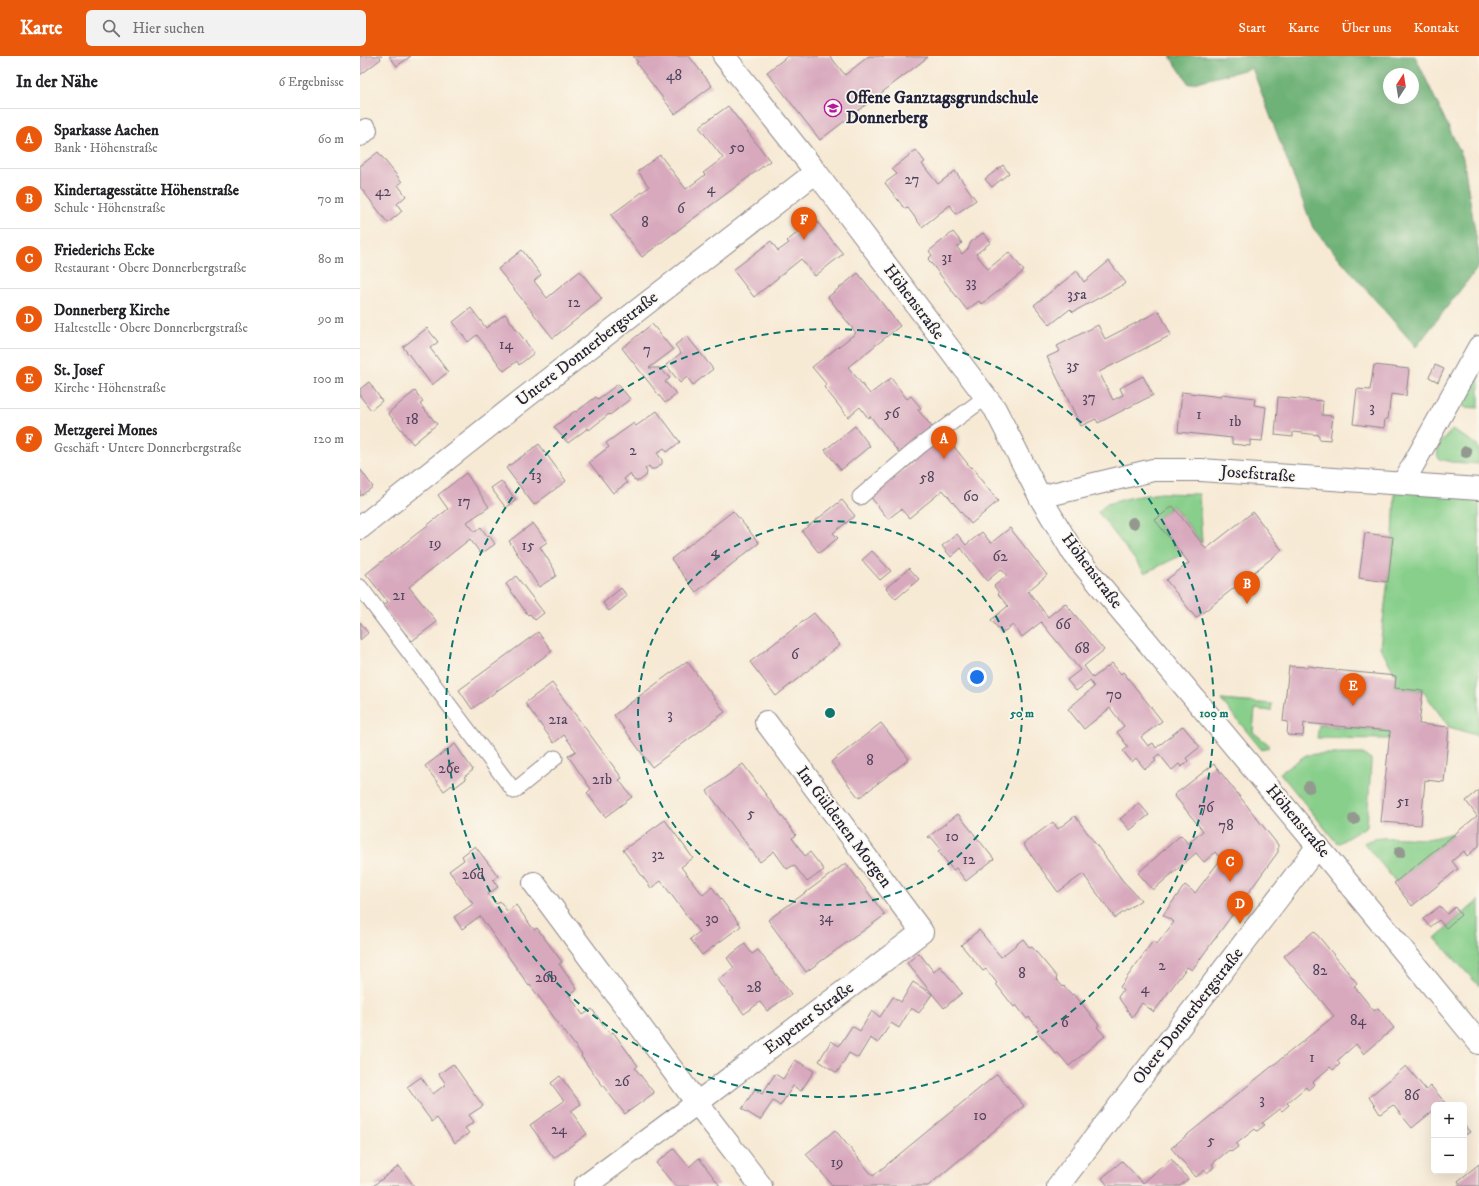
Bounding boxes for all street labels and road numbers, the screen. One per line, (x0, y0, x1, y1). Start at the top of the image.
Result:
street label: Höhenstraße (878, 260, 950, 344)
street label: Untere Donnerbergstraße (511, 287, 663, 411)
street label: Josefstraße (1218, 460, 1296, 488)
street label: Höhenstraße (1056, 529, 1128, 613)
street label: Im Güldenen Morgen (791, 762, 897, 892)
street label: Höhenstraße (1261, 780, 1335, 862)
street label: Obere Donnerbergstraße (1128, 943, 1248, 1089)
street label: Eupener Straße (760, 977, 858, 1059)

